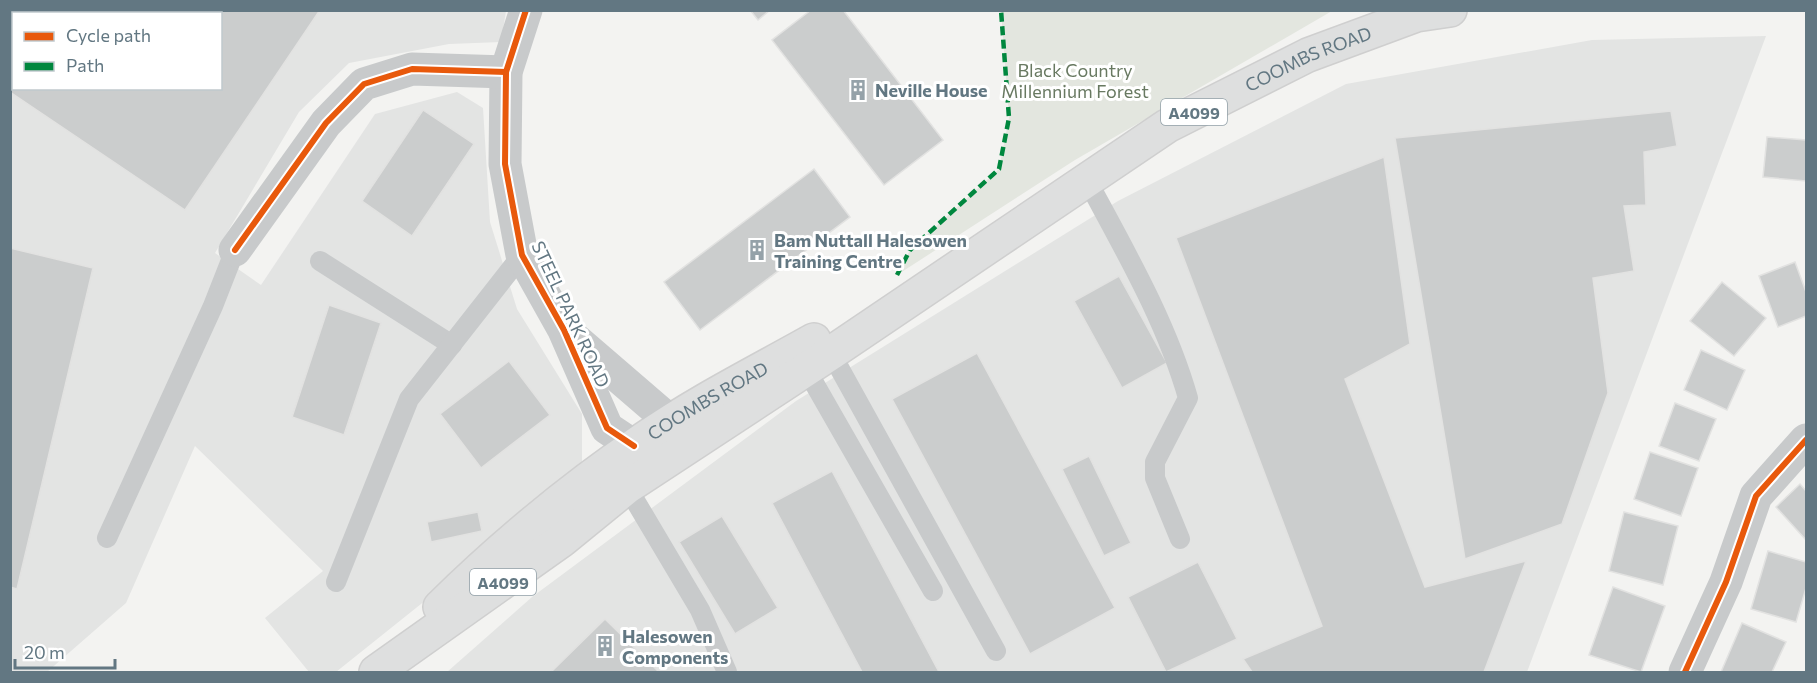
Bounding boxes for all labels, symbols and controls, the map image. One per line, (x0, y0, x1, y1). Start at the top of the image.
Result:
legend (12, 12, 222, 90)
street label: COOMBS ROAD (1241, 22, 1374, 96)
text: Cycle path (66, 24, 151, 46)
text: Path (66, 54, 104, 76)
park label: Black Country Millennium Forest (1001, 59, 1149, 102)
building icon: Neville House (846, 78, 870, 102)
place label: Neville House (875, 79, 988, 101)
road number: A4099 (1161, 99, 1227, 125)
place label: Bam Nuttall Halesowen Training Centre (774, 229, 967, 272)
street label: STEEL PARK ROAD (527, 237, 615, 391)
building icon: Bam Nuttall Halesowen Training Centre (745, 238, 769, 262)
street label: COOMBS ROAD (643, 357, 772, 445)
road number: A4099 (470, 569, 536, 595)
place label: Halesowen Components (622, 625, 728, 668)
scale bar (15, 632, 116, 670)
building icon: Halesowen Components (593, 634, 617, 658)
text: 20 m (24, 641, 65, 663)

